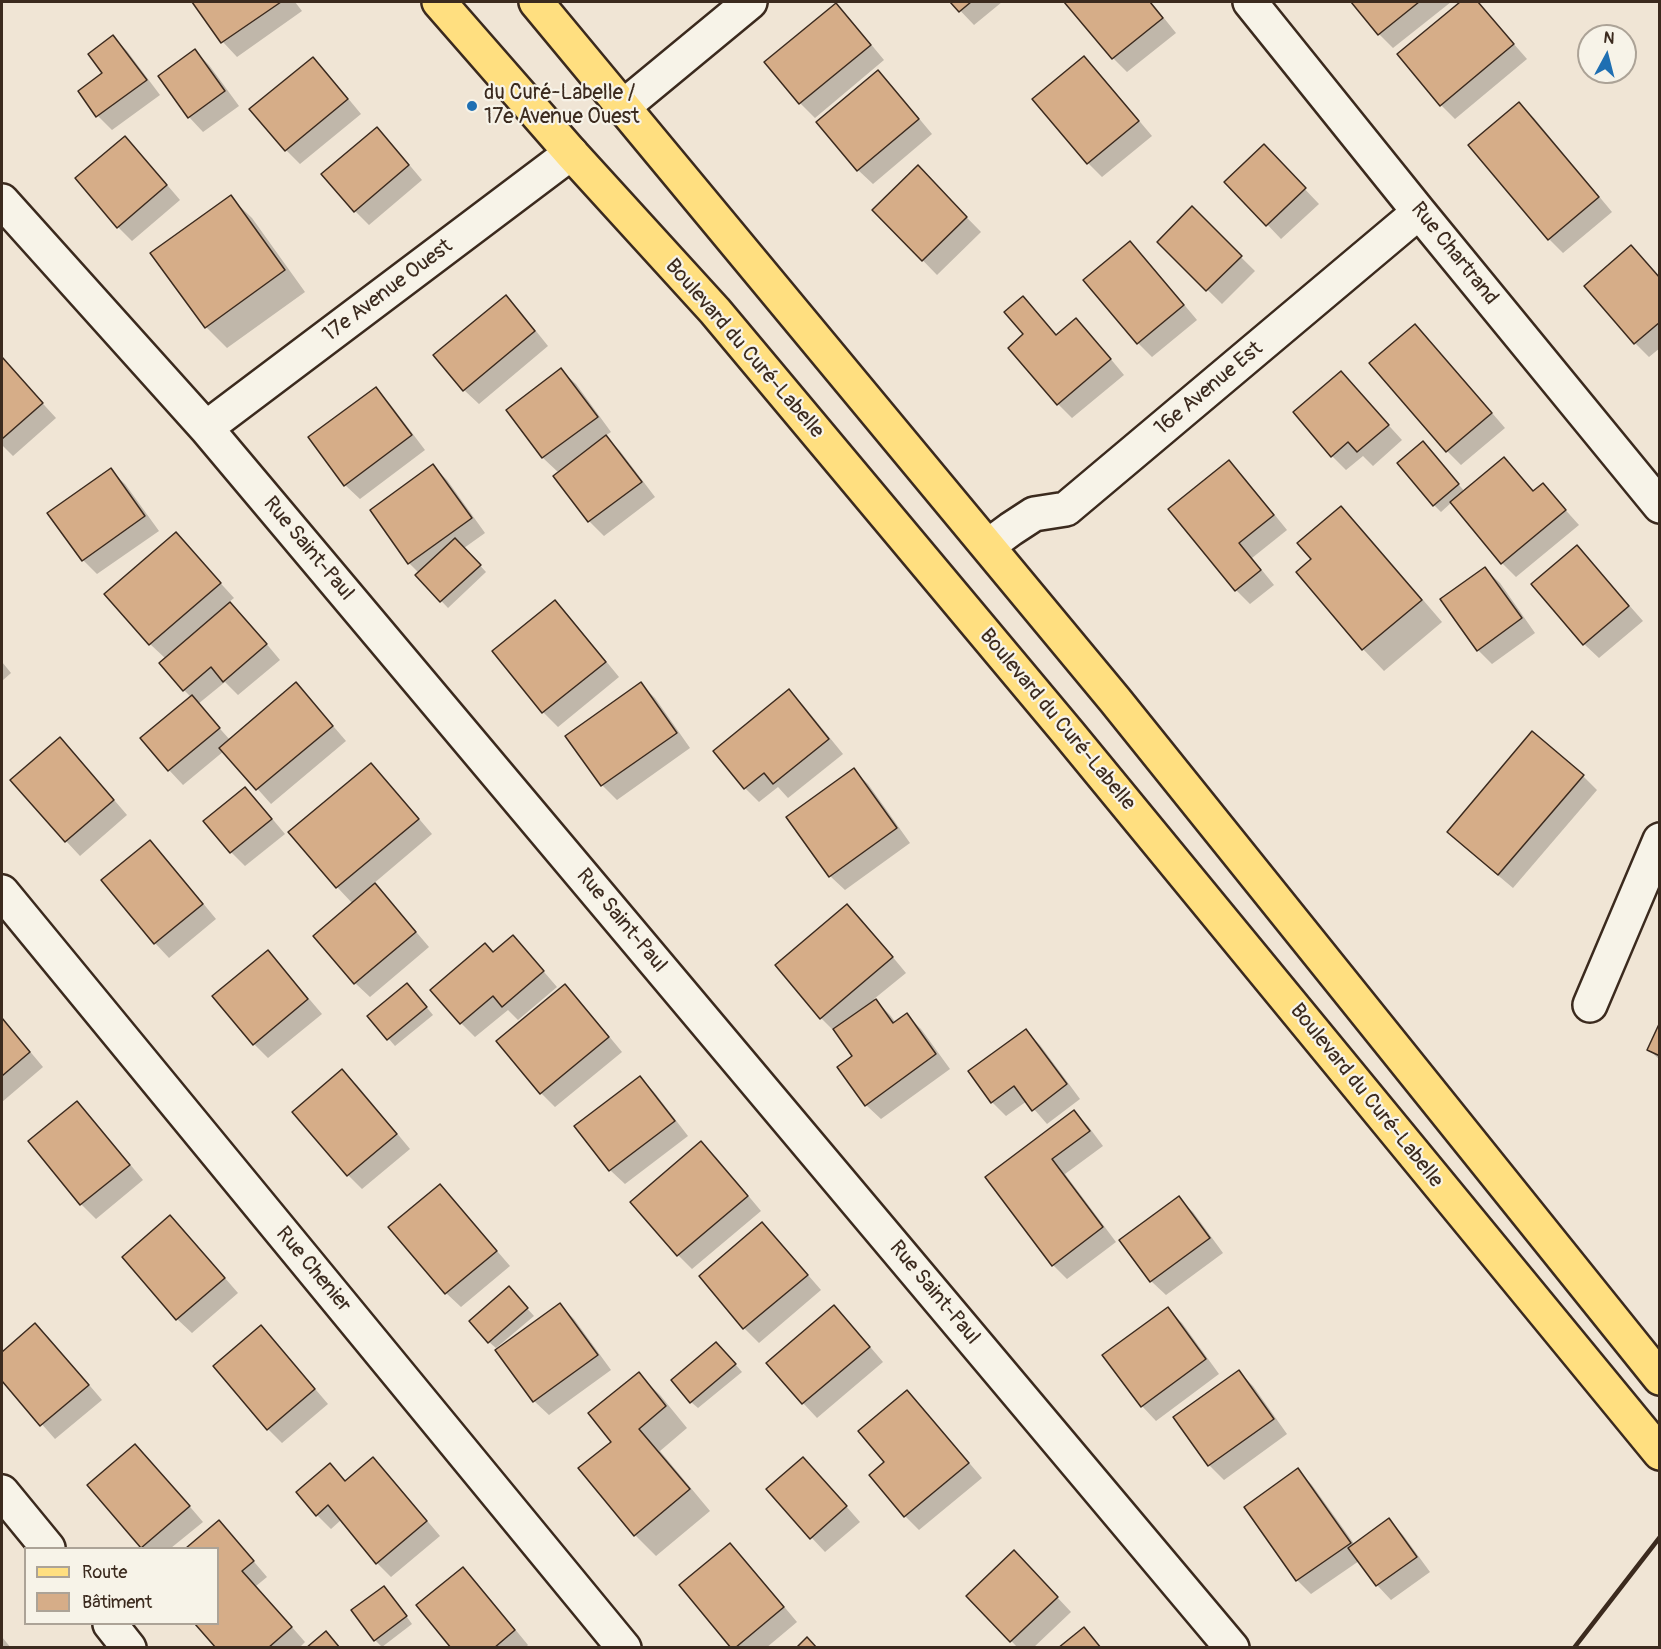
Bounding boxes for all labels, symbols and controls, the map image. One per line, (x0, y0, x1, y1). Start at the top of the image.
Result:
north arrow (1577, 24, 1637, 84)
text: N (1602, 28, 1616, 49)
place label: du Curé-Labelle / 17e Avenue Ouest (484, 81, 639, 131)
marker: du Curé-Labelle / 17e Avenue Ouest (465, 99, 479, 113)
street label: Rue Chartrand (1405, 198, 1503, 310)
street label: 17e Avenue Ouest (318, 234, 458, 348)
street label: Boulevard du Curé-Labelle (659, 254, 829, 444)
street label: 16e Avenue Est (1150, 337, 1268, 441)
street label: Rue Saint-Paul (257, 492, 359, 606)
street label: Boulevard du Curé-Labelle (974, 624, 1140, 816)
street label: Rue Saint-Paul (570, 864, 672, 978)
street label: Boulevard du Curé-Labelle (1284, 999, 1448, 1193)
street label: Rue Chenier (270, 1222, 356, 1318)
street label: Rue Saint-Paul (883, 1236, 985, 1350)
legend (24, 1547, 219, 1625)
text: Route (82, 1561, 127, 1584)
text: Bâtiment (82, 1591, 152, 1614)

